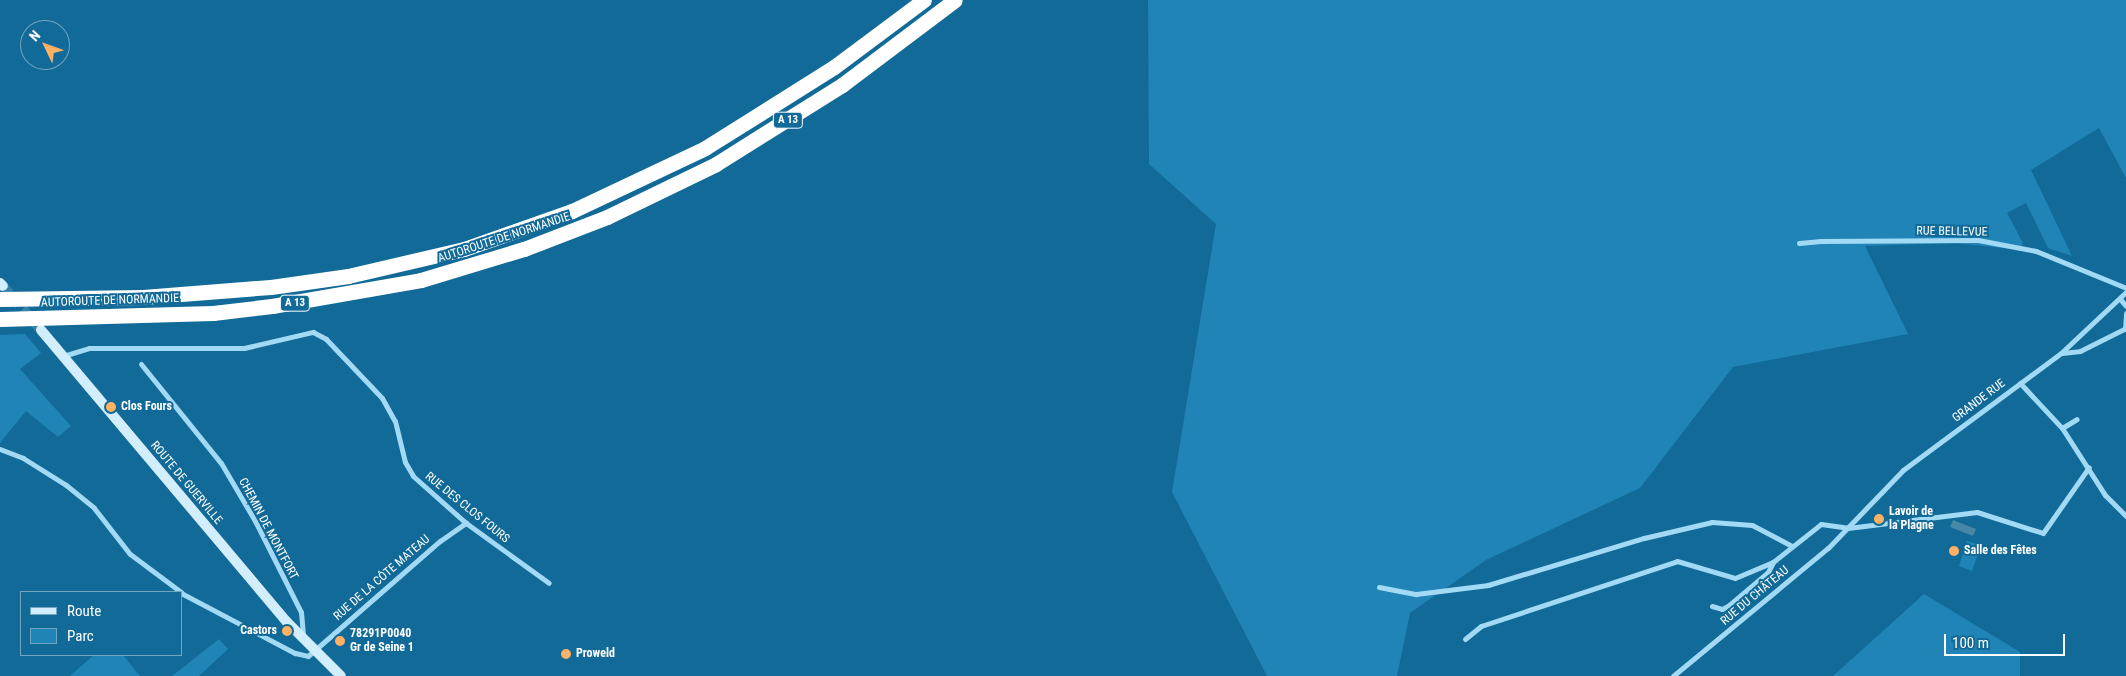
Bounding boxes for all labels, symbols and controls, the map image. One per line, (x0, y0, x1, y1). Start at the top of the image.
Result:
north arrow (20, 20, 70, 70)
text: N (26, 27, 43, 44)
road number: A 13 (772, 112, 804, 128)
street label: AUTOROUTE DE NORMANDIE (436, 210, 572, 266)
street label: RUE BELLEVUE (1916, 224, 1988, 240)
street label: AUTOROUTE DE NORMANDIE (41, 291, 179, 311)
road number: A 13 (279, 294, 311, 312)
street label: GRANDE RUE (1950, 376, 2008, 426)
place label: Clos Fours (121, 400, 172, 414)
marker: Clos Fours (105, 401, 117, 413)
street label: ROUTE DE GUERVILLE (147, 439, 225, 527)
street label: RUE DES CLOS FOURS (422, 470, 512, 546)
street label: CHEMIN DE MONTFORT (235, 476, 301, 582)
place label: Lavoir de la Plagne (1889, 505, 1934, 533)
marker: Lavoir de la Plagne (1873, 513, 1885, 525)
street label: RUE DE LA CÔTE MATEAU (331, 532, 433, 624)
place label: Salle des Fêtes (1964, 544, 2037, 558)
marker: Salle des Fêtes (1948, 545, 1960, 557)
street label: RUE DU CHÂTEAU (1718, 563, 1792, 629)
legend (20, 591, 182, 656)
text: Route (67, 602, 101, 620)
place label: Castors (240, 624, 277, 638)
scale bar (1946, 624, 2067, 656)
marker: Castors (281, 625, 293, 637)
text: Parc (67, 627, 94, 645)
place label: 78291P0040 Gr de Seine 1 (350, 627, 414, 655)
text: 100 m (1952, 634, 1989, 652)
marker: 78291P0040 Gr de Seine 1 (334, 635, 346, 647)
place label: Proweld (576, 647, 615, 661)
marker: Proweld (560, 648, 572, 660)

